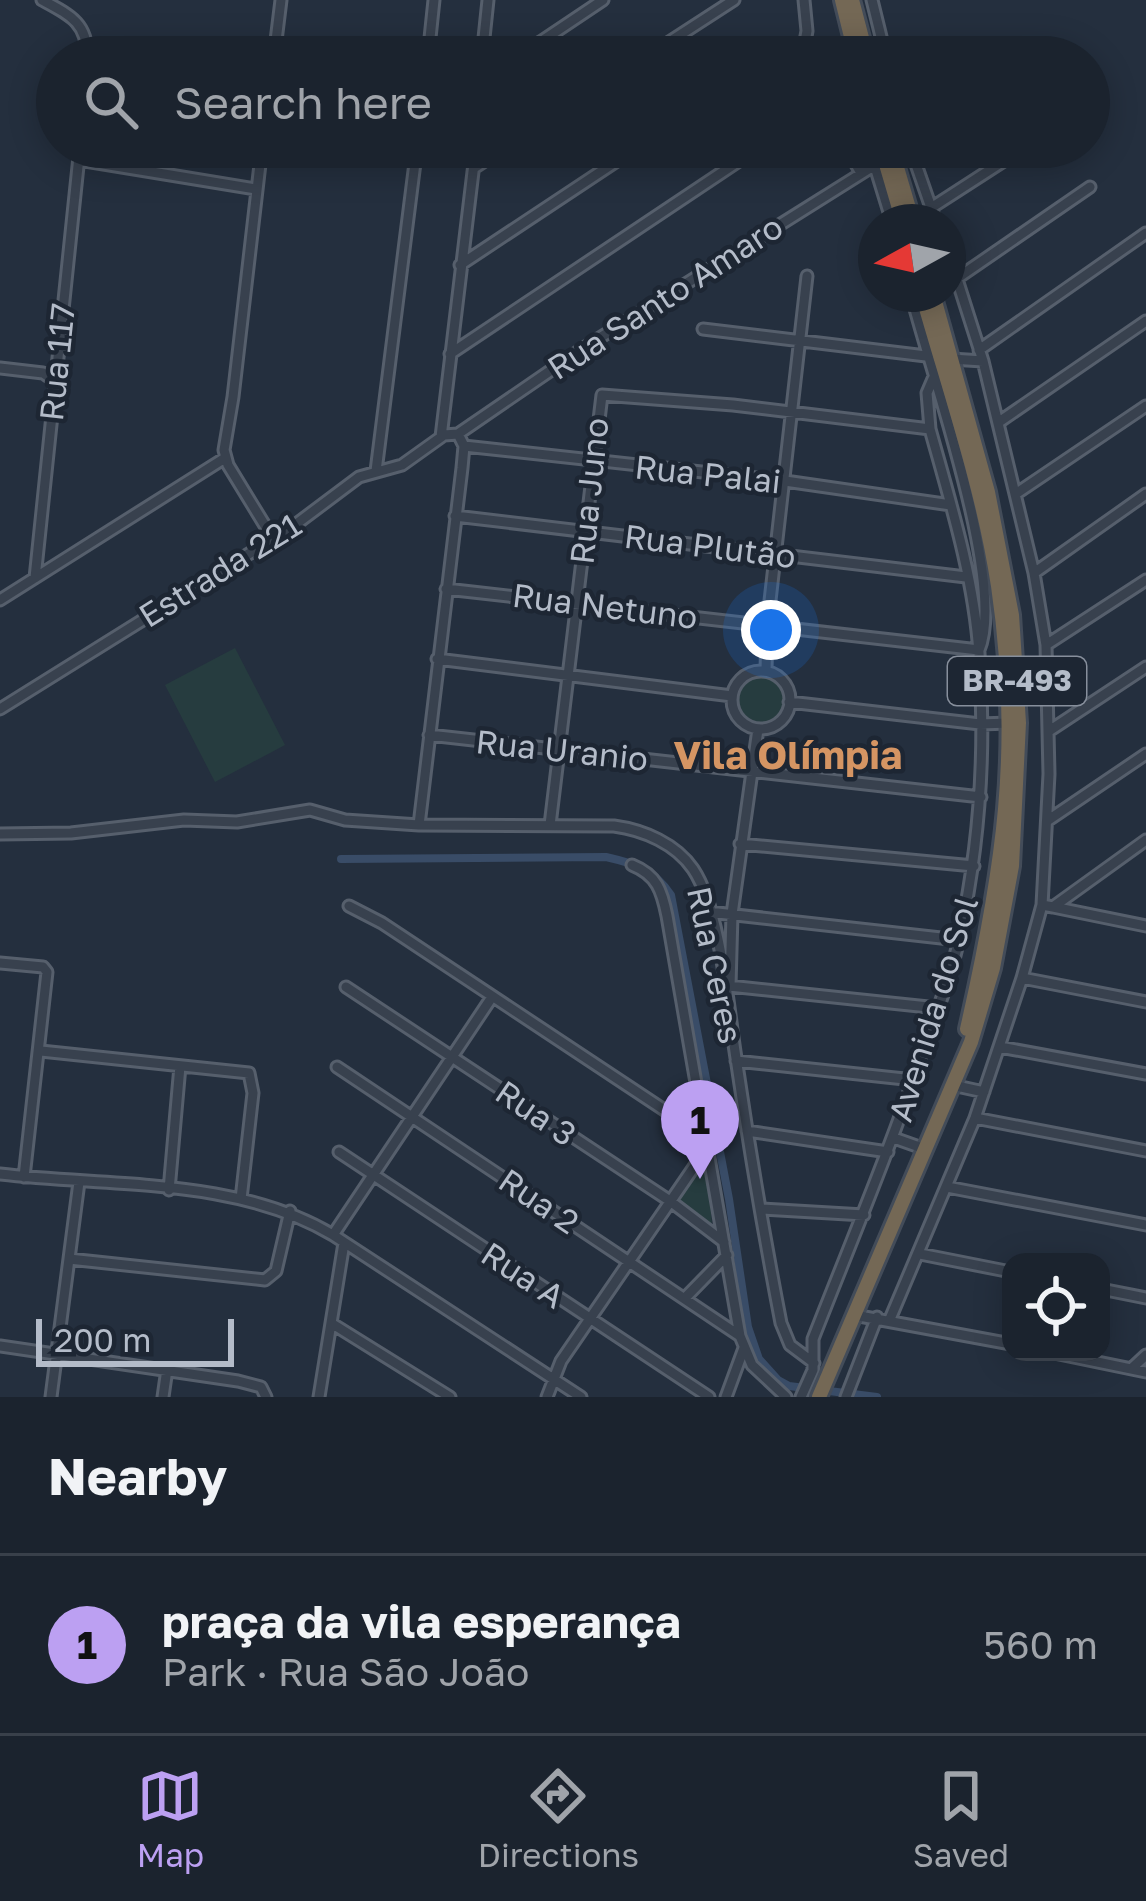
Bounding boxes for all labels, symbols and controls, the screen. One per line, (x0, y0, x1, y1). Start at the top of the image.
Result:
search box (36, 36, 1110, 168)
icon: search (78, 69, 144, 135)
text: Search here (174, 75, 432, 129)
north arrow (858, 204, 966, 312)
street label: Rua Santo Amaro (540, 206, 789, 387)
street label: Rua 117 (31, 301, 82, 423)
street label: Rua Juno (561, 416, 616, 566)
street label: Rua Palai (633, 446, 783, 501)
street label: Estrada 221 (132, 504, 308, 635)
street label: Rua Plutão (622, 516, 798, 575)
street label: Rua Netuno (510, 575, 700, 636)
your location (741, 600, 801, 660)
road number: BR-493 (948, 657, 1086, 705)
street label: Rua Uranio (474, 721, 650, 778)
district label: Vila Olímpia (673, 731, 903, 778)
street label: Rua Ceres (680, 883, 751, 1047)
street label: Avenida do Sol (880, 892, 985, 1126)
street label: Rua 3 (489, 1072, 584, 1153)
pin: 1 (661, 1080, 739, 1179)
street label: Rua 2 (492, 1160, 587, 1241)
street label: Rua A (475, 1234, 572, 1316)
map controls (1002, 1253, 1110, 1361)
button: locate (1002, 1253, 1110, 1361)
scale bar (36, 1313, 234, 1366)
text: 200 m (54, 1320, 152, 1359)
text: Nearby (48, 1445, 227, 1506)
text: praça da vila esperança (162, 1594, 681, 1648)
text: 1 (77, 1621, 97, 1668)
text: 560 m (983, 1621, 1098, 1668)
text: Park · Rua São João (162, 1648, 529, 1695)
tab: Map (137, 1763, 204, 1874)
tab: Directions (478, 1763, 639, 1874)
tab: Saved (913, 1763, 1009, 1874)

